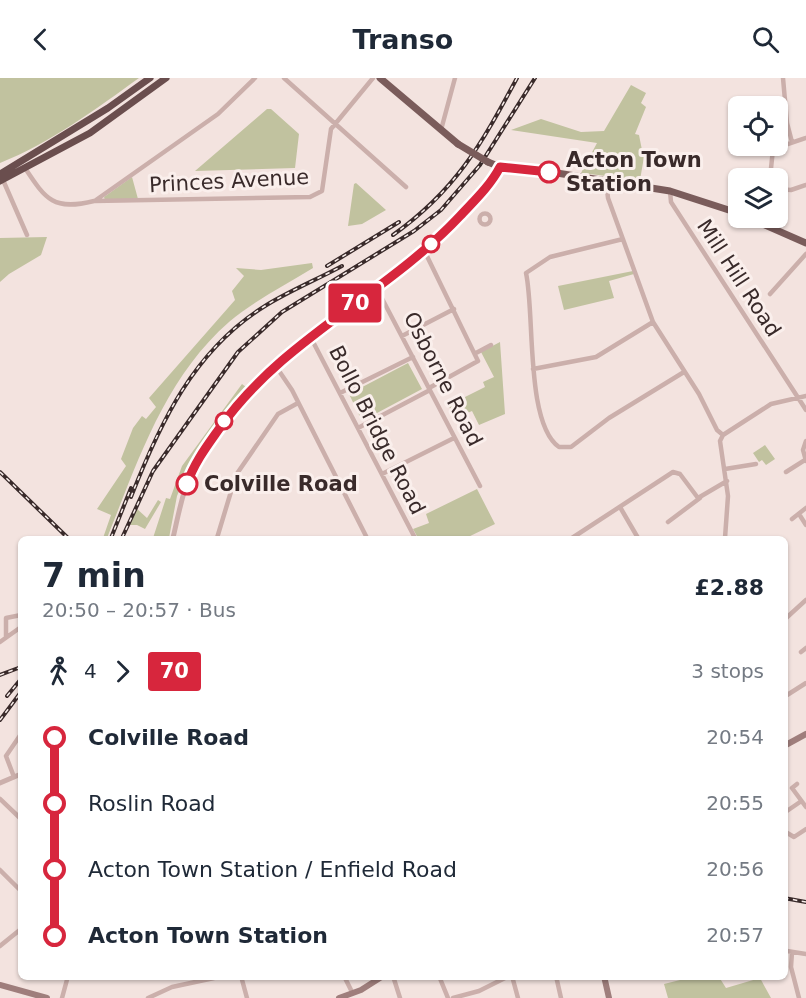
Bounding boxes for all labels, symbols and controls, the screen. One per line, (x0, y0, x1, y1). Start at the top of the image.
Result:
icon: back (24, 23, 57, 56)
icon: search (749, 23, 782, 56)
text: Transo (353, 24, 453, 55)
map controls (728, 96, 788, 228)
button: locate (728, 96, 788, 156)
place label: Acton Town Station (566, 148, 702, 196)
marker: Acton Town Station (538, 161, 560, 183)
street label: Princes Avenue (148, 165, 310, 197)
button: layers (728, 168, 788, 228)
street label: Mill Hill Road (692, 215, 786, 341)
unlabelled marker (422, 235, 440, 253)
line badge: 70 (328, 284, 382, 322)
text: 70 (340, 291, 370, 315)
street label: Osborne Road (399, 308, 487, 450)
street label: Bollo Bridge Road (324, 342, 430, 518)
unlabelled marker (215, 412, 233, 430)
place label: Colville Road (204, 472, 358, 496)
marker: Colville Road (176, 473, 198, 495)
text: 7 min (42, 556, 146, 595)
text: £2.88 (694, 575, 764, 600)
text: 20:50 – 20:57 · Bus (42, 598, 236, 622)
icon: walk (42, 655, 75, 688)
icon: forward (106, 655, 139, 688)
text: 4 (84, 659, 97, 683)
text: 70 (160, 659, 189, 683)
text: 3 stops (691, 659, 764, 683)
text: Colville Road (88, 725, 249, 750)
text: 20:54 (706, 725, 764, 749)
text: Roslin Road (88, 791, 216, 816)
text: 20:55 (706, 791, 764, 815)
text: Acton Town Station / Enfield Road (88, 857, 457, 882)
text: 20:56 (706, 857, 764, 881)
text: Acton Town Station (88, 923, 328, 948)
text: 20:57 (706, 923, 764, 947)

